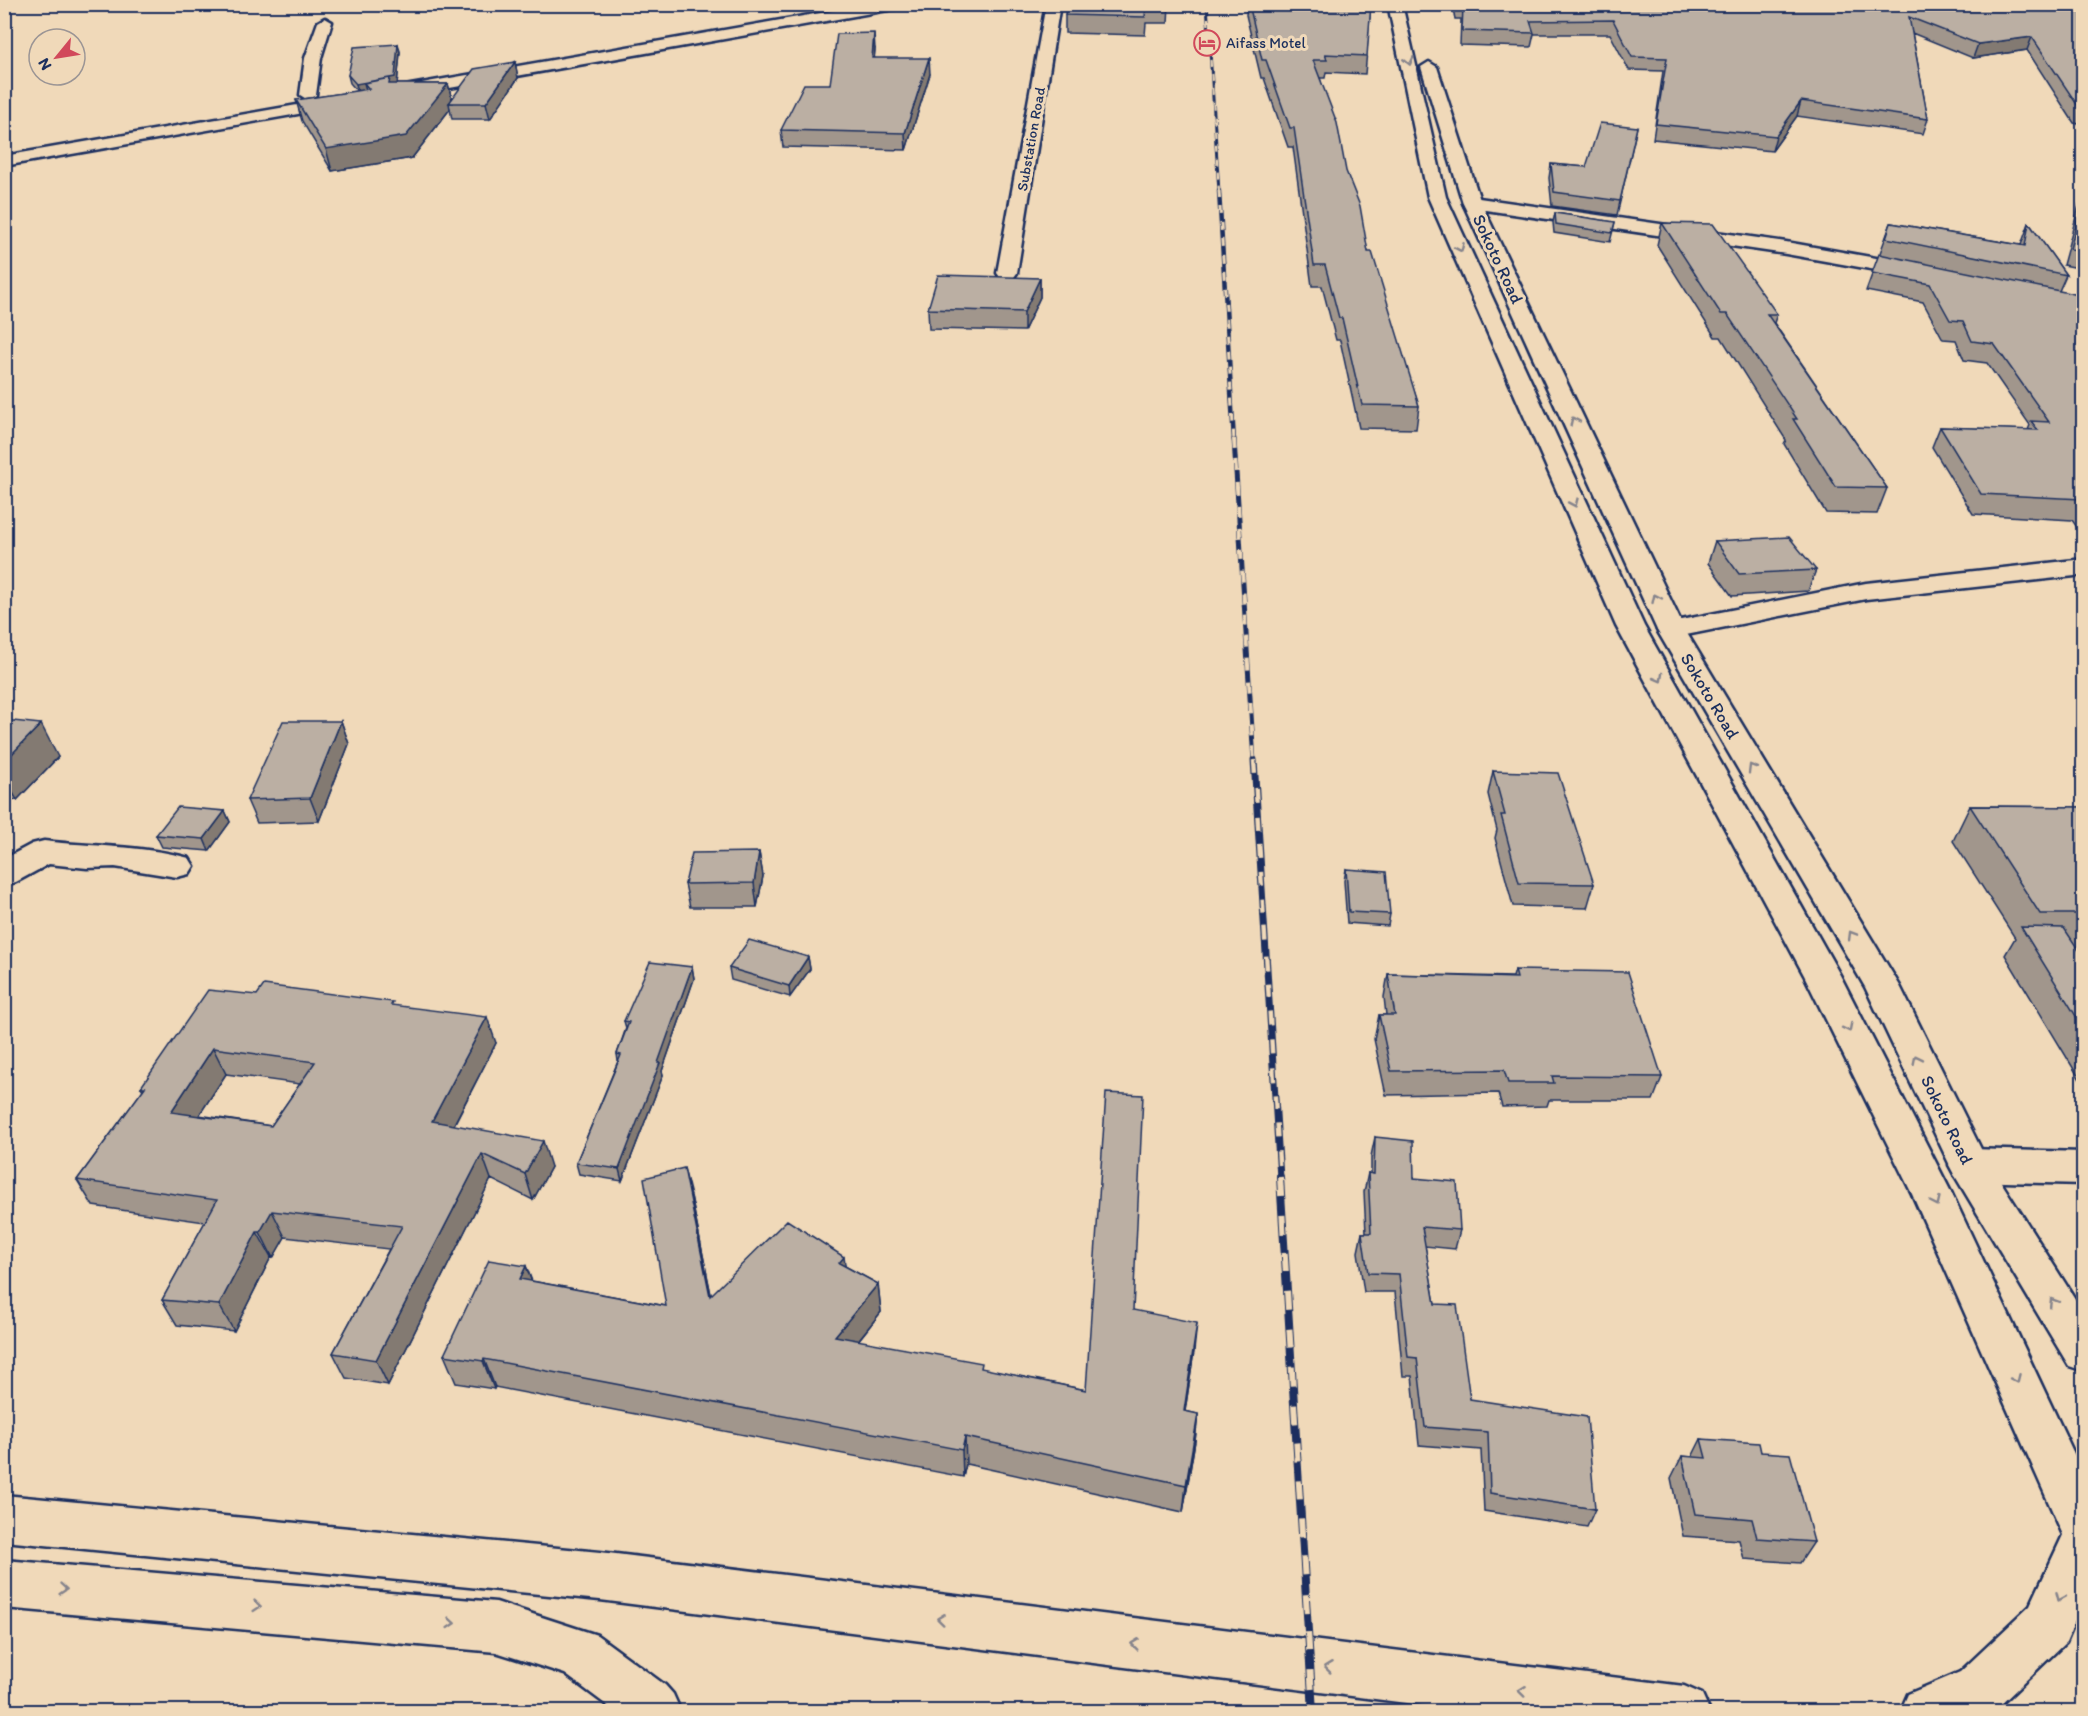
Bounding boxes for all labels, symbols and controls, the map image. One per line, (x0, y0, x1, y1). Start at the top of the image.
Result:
north arrow (27, 27, 87, 87)
hotel icon: Aifass Motel (1192, 28, 1222, 58)
place label: Aifass Motel (1226, 34, 1307, 52)
text: N (34, 55, 55, 74)
one-way arrow (1401, 56, 1414, 66)
street label: Substation Road (1013, 86, 1049, 192)
street label: Sokoto Road (1468, 211, 1528, 307)
one-way arrow (1453, 242, 1465, 253)
one-way arrow (1569, 417, 1581, 428)
one-way arrow (1567, 496, 1579, 507)
one-way arrow (1651, 594, 1663, 605)
street label: Sokoto Road (1676, 649, 1744, 743)
one-way arrow (1652, 672, 1663, 683)
one-way arrow (1748, 763, 1760, 774)
one-way arrow (1848, 931, 1859, 941)
one-way arrow (1841, 1021, 1852, 1032)
one-way arrow (1913, 1054, 1924, 1065)
street label: Sokoto Road (1916, 1072, 1978, 1168)
one-way arrow (1928, 1195, 1940, 1206)
one-way arrow (2048, 1298, 2060, 1308)
one-way arrow (2009, 1373, 2021, 1384)
one-way arrow (58, 1582, 67, 1595)
one-way arrow (2055, 1590, 2067, 1601)
one-way arrow (252, 1599, 262, 1612)
one-way arrow (937, 1614, 946, 1626)
one-way arrow (447, 1617, 456, 1630)
one-way arrow (1130, 1638, 1139, 1651)
one-way arrow (1324, 1662, 1333, 1674)
one-way arrow (1517, 1686, 1526, 1698)

